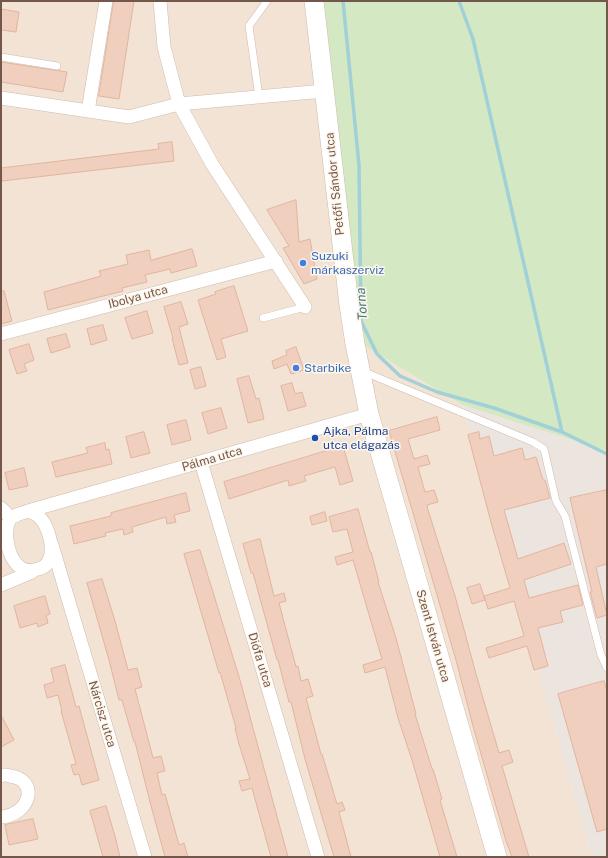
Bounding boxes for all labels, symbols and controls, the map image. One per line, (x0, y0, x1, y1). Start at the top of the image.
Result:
street label: Petőfi Sándor utca (322, 132, 348, 236)
place label: Suzuki márkaszerviz (311, 249, 384, 277)
marker: Suzuki márkaszerviz (298, 258, 308, 268)
street label: Ibolya utca (107, 282, 169, 312)
water label: Torna (353, 287, 371, 321)
place label: Starbike (304, 361, 351, 375)
marker: Starbike (291, 363, 301, 373)
place label: Ajka, Pálma utca elágazás (323, 424, 400, 452)
marker: Ajka, Pálma utca elágazás (310, 433, 320, 443)
street label: Pálma utca (180, 444, 244, 474)
street label: Szent István utca (413, 588, 453, 684)
street label: Diófa utca (245, 631, 275, 689)
street label: Nárcisz utca (85, 679, 119, 749)

